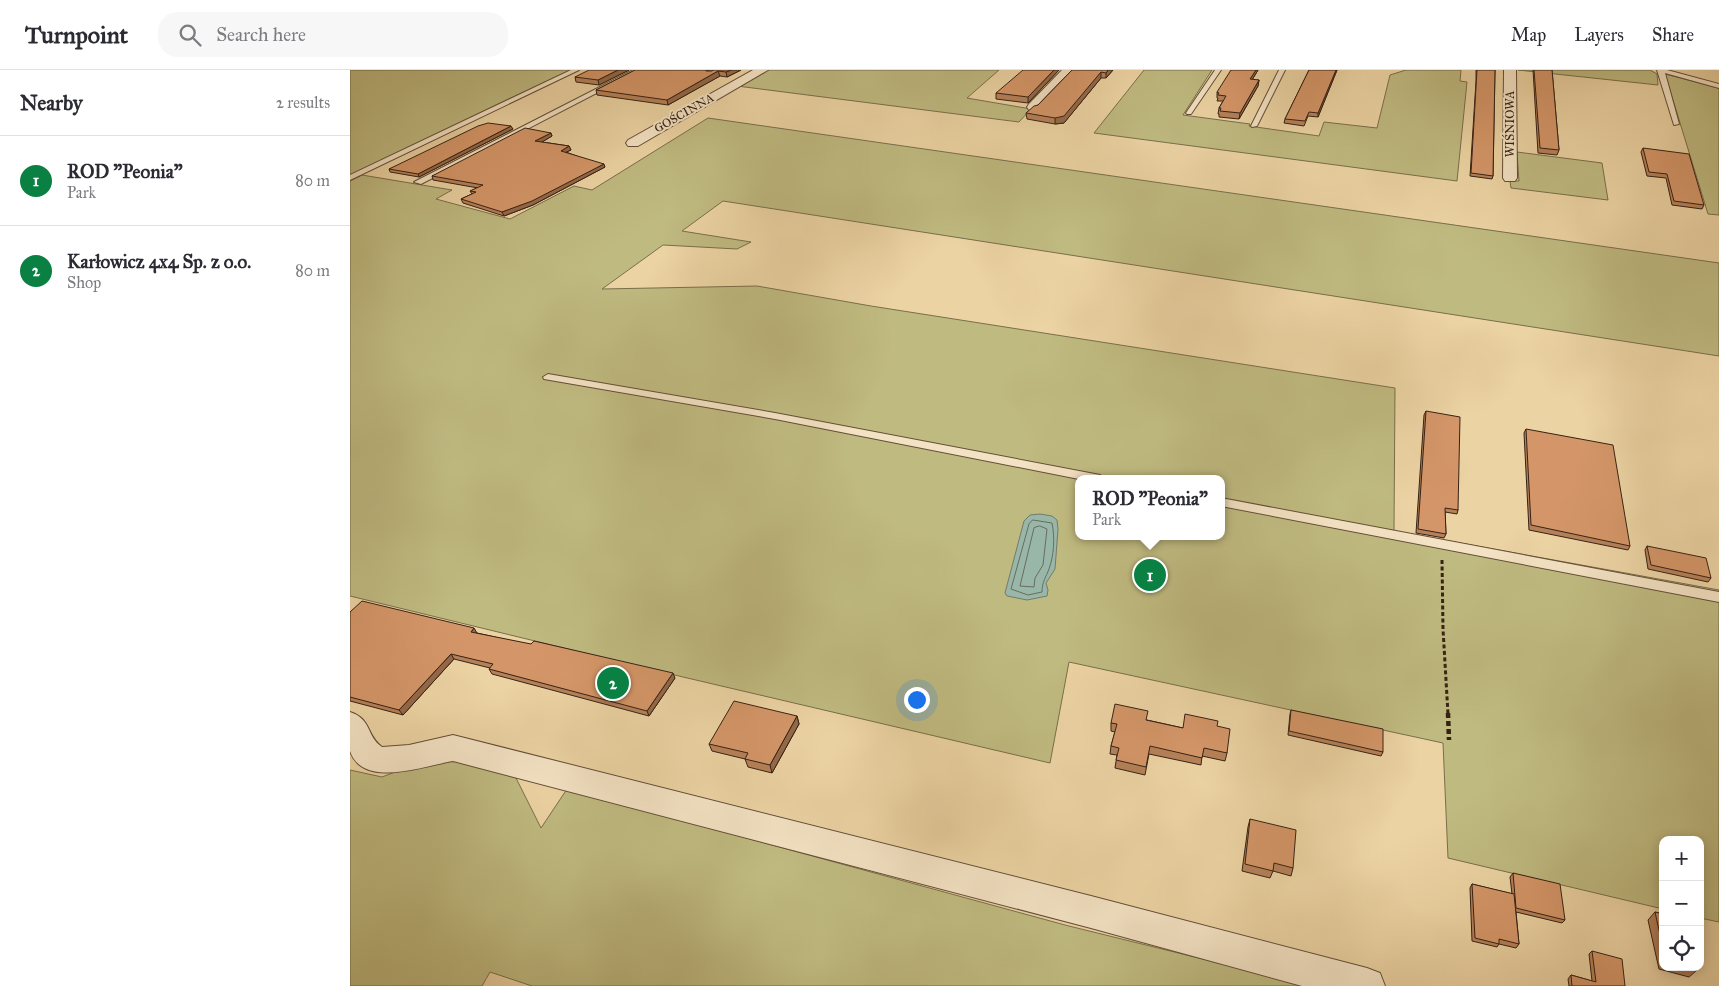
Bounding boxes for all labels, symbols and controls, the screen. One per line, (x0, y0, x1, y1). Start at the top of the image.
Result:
search box (158, 12, 508, 57)
text: Turnpoint (25, 20, 128, 50)
icon: search (176, 21, 204, 49)
text: Search here (216, 23, 306, 46)
text: Map (1511, 24, 1546, 46)
text: Layers (1574, 24, 1624, 46)
text: Share (1652, 24, 1694, 46)
street label: GOŚCINNA (651, 89, 716, 136)
text: Nearby (20, 90, 83, 116)
street label: WIŚNIOWA (1501, 91, 1517, 157)
text: 2 results (276, 93, 330, 112)
text: ROD "Peonia" (67, 160, 183, 183)
text: 1 (33, 171, 39, 190)
text: 80 m (295, 171, 330, 190)
text: Park (67, 183, 96, 202)
text: Karłowicz 4x4 Sp. z o.o. (67, 250, 251, 273)
text: 2 (32, 261, 40, 280)
text: 80 m (295, 261, 330, 280)
text: Shop (67, 273, 101, 292)
popup (1075, 475, 1225, 540)
text: ROD "Peonia" (1092, 487, 1208, 510)
text: Park (1092, 510, 1121, 529)
pin: 1 (1134, 556, 1166, 594)
pin: 2 (597, 664, 629, 702)
your location (904, 687, 930, 713)
map controls (1659, 836, 1704, 971)
button: + (1659, 836, 1704, 881)
button: − (1659, 881, 1704, 926)
button: locate (1659, 926, 1704, 971)

